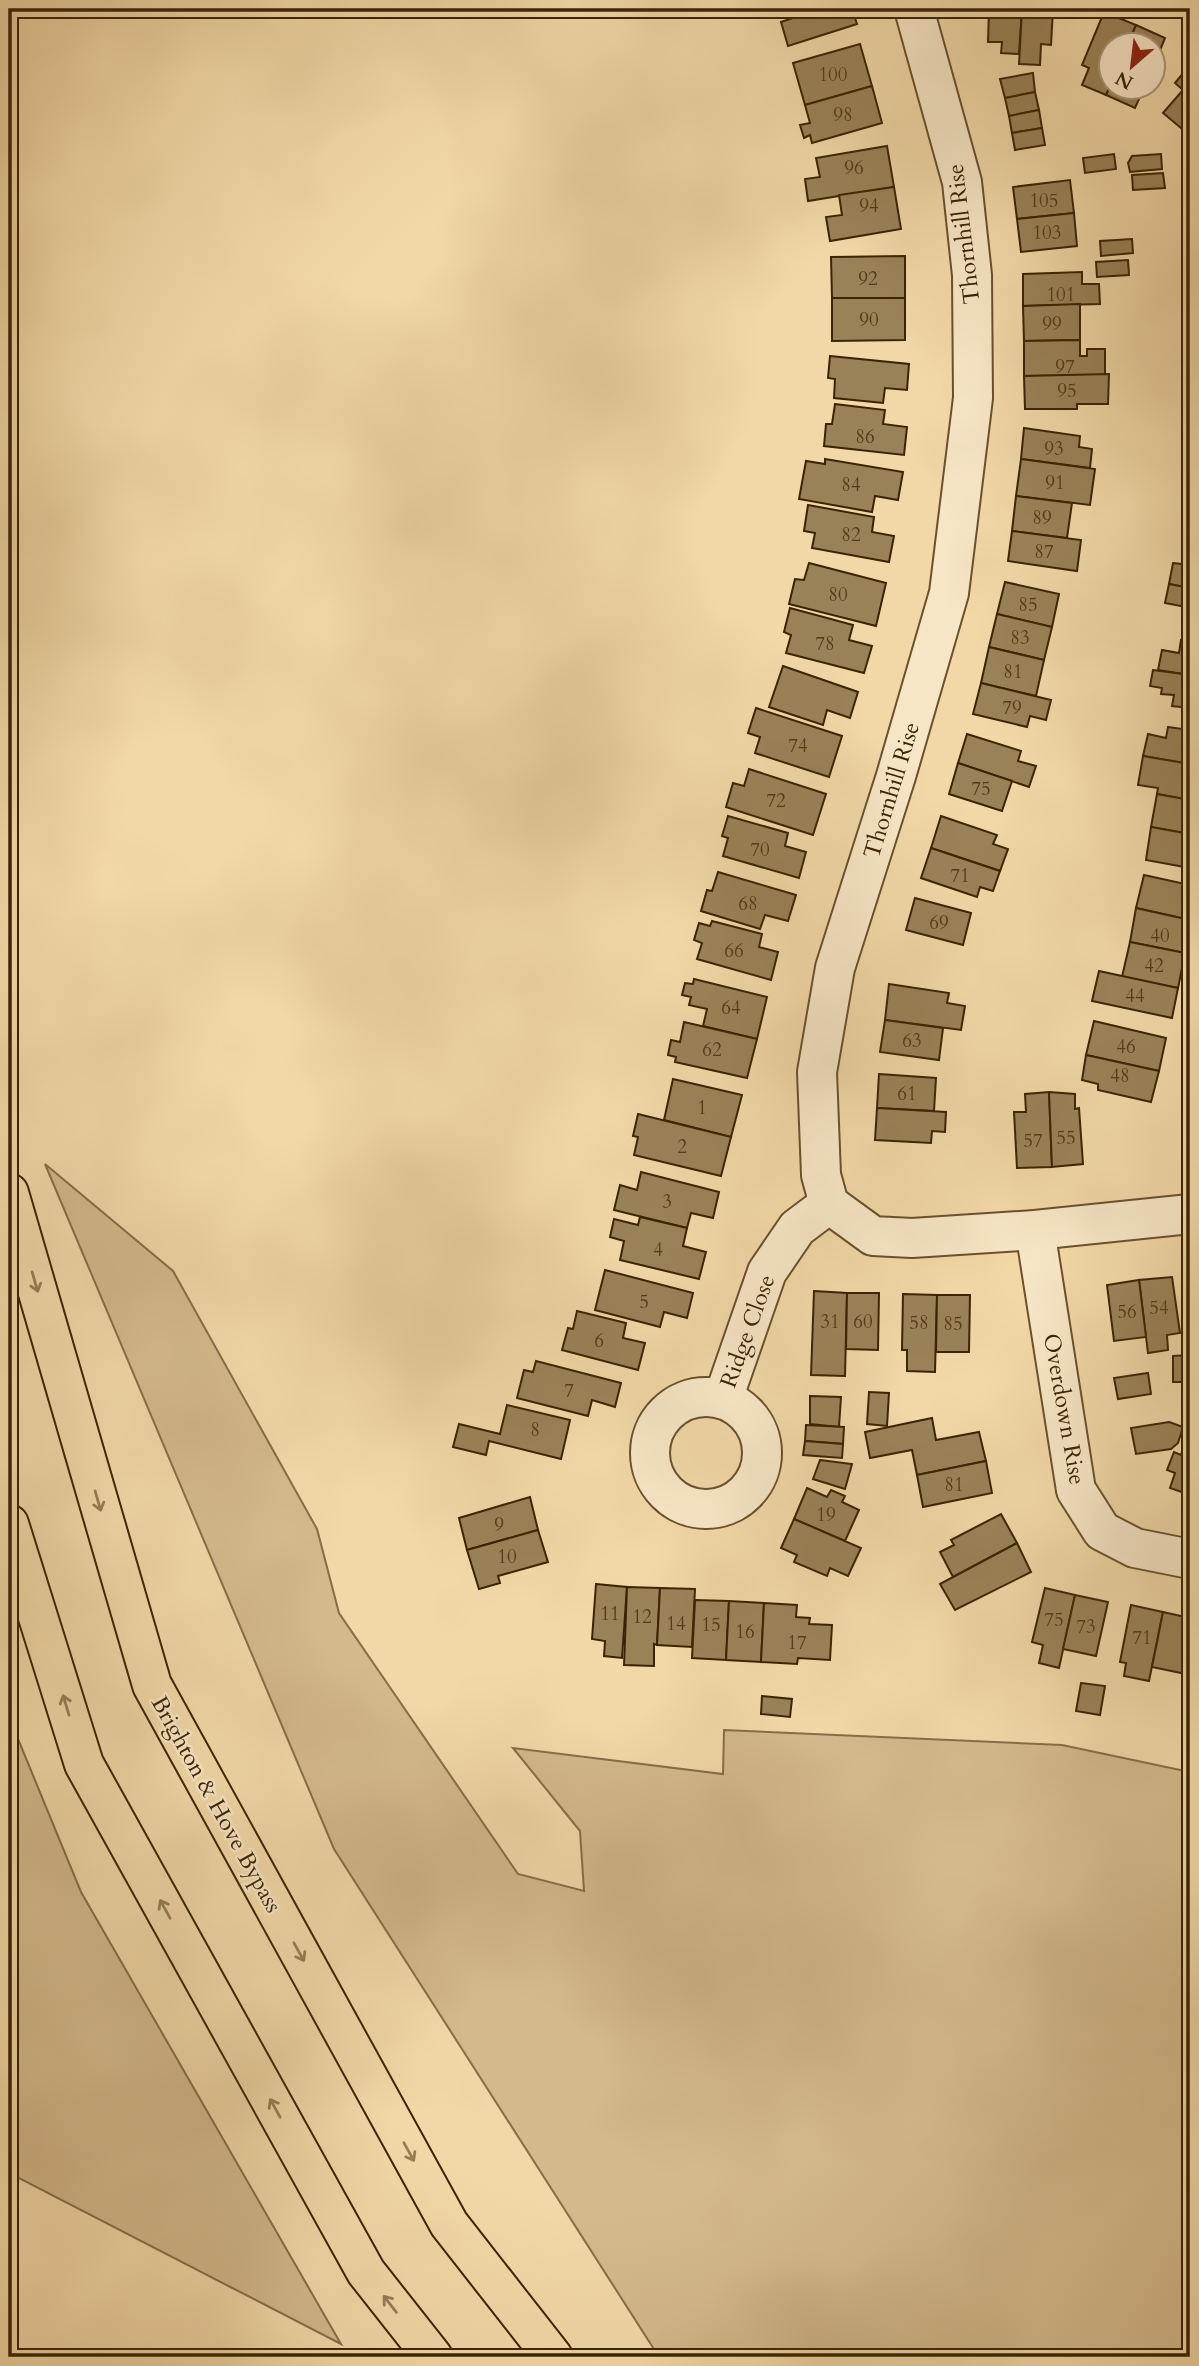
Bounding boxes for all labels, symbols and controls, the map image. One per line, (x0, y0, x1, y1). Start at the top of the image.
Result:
north arrow (1098, 32, 1168, 102)
house number: 100 (818, 62, 848, 88)
text: N (1111, 65, 1138, 95)
house number: 98 (833, 102, 853, 128)
house number: 96 (844, 155, 864, 181)
street label: Thornhill Rise (940, 162, 987, 306)
house number: 105 (1029, 188, 1059, 214)
house number: 94 (859, 193, 879, 219)
house number: 103 (1032, 220, 1062, 246)
house number: 92 (858, 266, 878, 292)
house number: 101 (1046, 282, 1076, 308)
house number: 90 (859, 307, 879, 333)
house number: 99 (1042, 311, 1062, 337)
house number: 97 (1055, 354, 1075, 380)
house number: 95 (1057, 378, 1077, 404)
house number: 86 (855, 424, 875, 450)
house number: 93 (1044, 436, 1064, 462)
house number: 91 (1045, 470, 1065, 496)
house number: 84 (841, 472, 861, 498)
house number: 89 (1032, 505, 1052, 531)
house number: 82 (841, 522, 861, 548)
house number: 87 (1034, 539, 1054, 565)
house number: 80 (828, 582, 848, 608)
house number: 85 (1018, 592, 1038, 618)
house number: 83 (1010, 625, 1030, 651)
house number: 78 (815, 631, 835, 657)
house number: 81 (1003, 659, 1023, 685)
house number: 79 (1002, 695, 1022, 721)
street label: Thornhill Rise (856, 718, 927, 862)
house number: 74 (788, 733, 808, 759)
house number: 75 (971, 776, 991, 802)
house number: 72 (766, 788, 786, 814)
house number: 70 (750, 837, 770, 863)
house number: 71 (950, 863, 970, 889)
house number: 68 (738, 891, 758, 917)
house number: 69 (929, 910, 949, 936)
house number: 40 (1150, 923, 1170, 949)
house number: 66 (724, 938, 744, 964)
house number: 42 (1144, 953, 1164, 979)
house number: 44 (1125, 983, 1145, 1009)
house number: 64 (721, 995, 741, 1021)
house number: 63 (902, 1028, 922, 1054)
house number: 46 (1116, 1034, 1136, 1060)
house number: 62 (702, 1037, 722, 1063)
house number: 48 (1110, 1063, 1130, 1089)
house number: 61 (897, 1081, 917, 1107)
house number: 1 (697, 1095, 707, 1121)
house number: 55 (1056, 1125, 1076, 1151)
house number: 57 (1023, 1128, 1043, 1154)
house number: 2 (677, 1134, 687, 1160)
house number: 3 (662, 1189, 672, 1215)
house number: 4 (653, 1237, 663, 1263)
street label: Ridge Close (713, 1270, 782, 1392)
one-way arrow (29, 1271, 42, 1293)
house number: 5 (639, 1289, 649, 1315)
house number: 54 (1149, 1295, 1169, 1321)
house number: 56 (1117, 1299, 1137, 1325)
house number: 31 (820, 1309, 840, 1335)
house number: 60 (853, 1309, 873, 1335)
house number: 58 (909, 1310, 929, 1336)
house number: 85 (943, 1311, 963, 1337)
house number: 6 (594, 1328, 604, 1354)
street label: Overdown Rise (1036, 1331, 1093, 1487)
house number: 7 (564, 1378, 574, 1404)
house number: 8 (530, 1417, 540, 1443)
house number: 81 (944, 1472, 964, 1498)
one-way arrow (93, 1490, 106, 1512)
house number: 19 (816, 1502, 836, 1528)
house number: 9 (494, 1512, 504, 1538)
house number: 10 (497, 1544, 517, 1570)
house number: 11 (600, 1601, 620, 1627)
house number: 12 (632, 1604, 652, 1630)
house number: 75 (1044, 1607, 1064, 1633)
house number: 14 (666, 1611, 686, 1637)
house number: 15 (701, 1612, 721, 1638)
house number: 73 (1076, 1614, 1096, 1640)
house number: 16 (735, 1619, 755, 1645)
house number: 71 (1132, 1625, 1152, 1651)
house number: 17 (787, 1630, 807, 1656)
street label: Brighton & Hove Bypass (144, 1690, 289, 1918)
one-way arrow (58, 1695, 71, 1717)
one-way arrow (158, 1900, 172, 1920)
one-way arrow (292, 1942, 306, 1962)
one-way arrow (268, 2099, 282, 2119)
one-way arrow (402, 2141, 416, 2161)
one-way arrow (383, 2295, 398, 2313)

